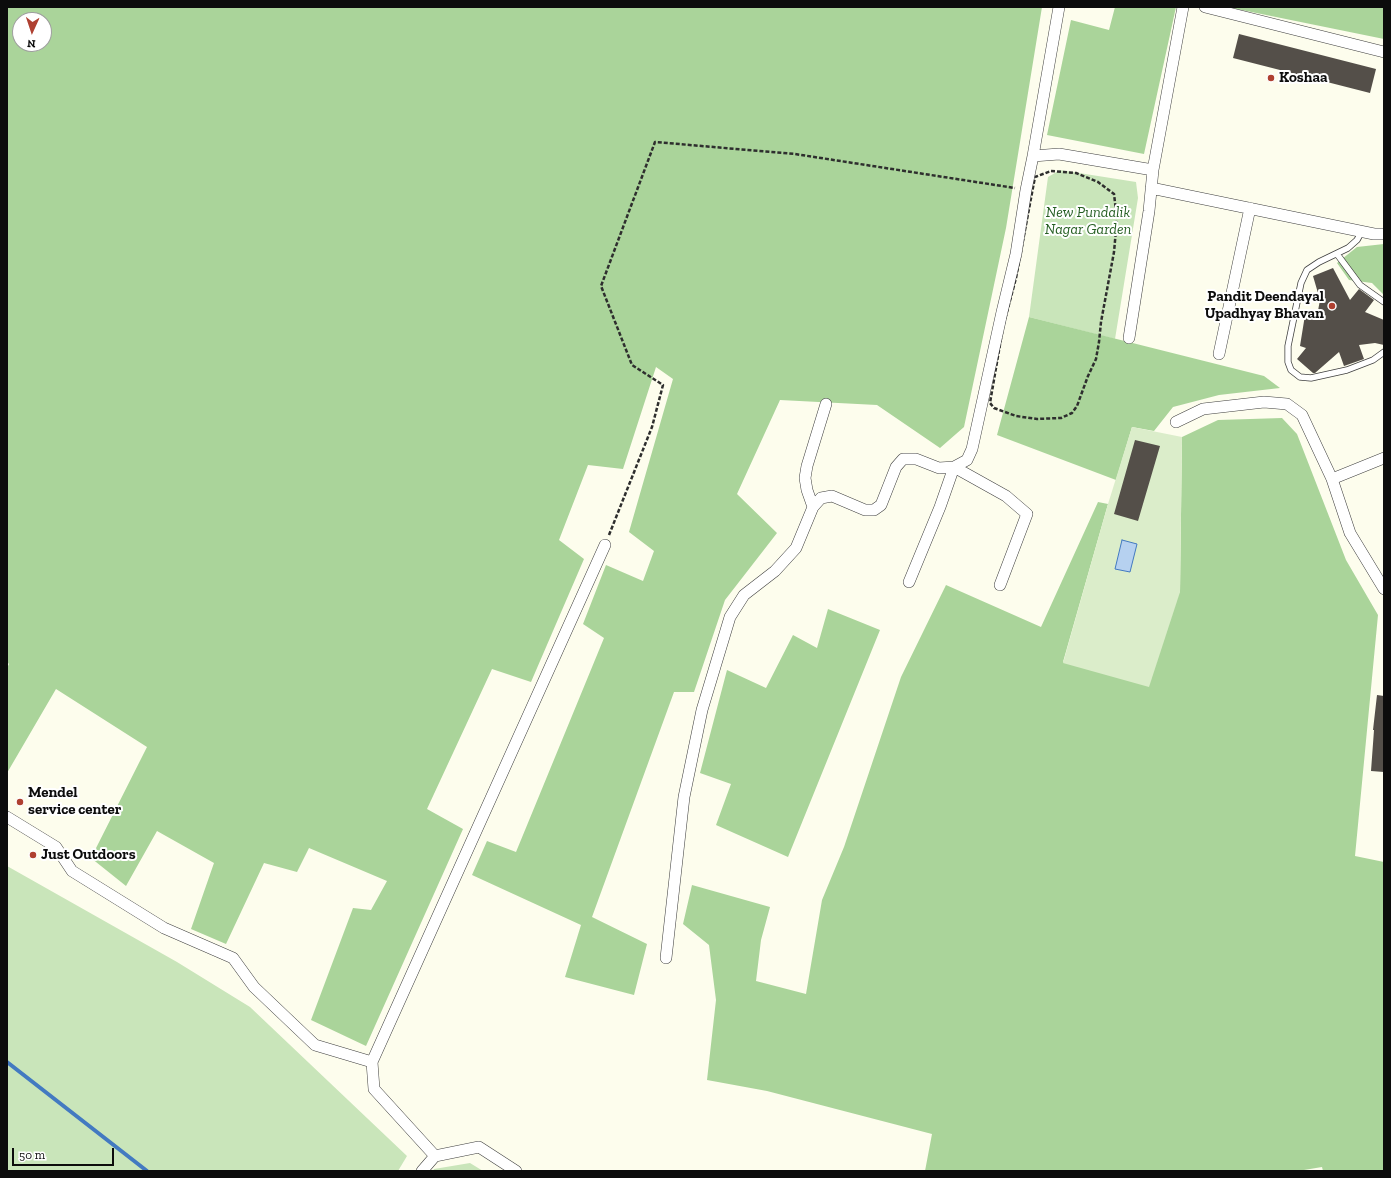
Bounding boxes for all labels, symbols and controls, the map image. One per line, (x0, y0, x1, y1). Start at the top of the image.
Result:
north arrow (12, 12, 52, 52)
text: N (27, 37, 36, 50)
place label: Koshaa (1279, 69, 1328, 87)
marker: Koshaa (1266, 73, 1276, 83)
park label: New Pundalik Nagar Garden (1045, 204, 1131, 239)
place label: Pandit Deendayal Upadhyay Bhavan (1205, 288, 1324, 323)
marker: Pandit Deendayal Upadhyay Bhavan (1327, 301, 1337, 311)
place label: Mendel service center (28, 784, 121, 819)
marker: Mendel service center (15, 797, 25, 807)
place label: Just Outdoors (41, 846, 136, 864)
marker: Just Outdoors (28, 850, 38, 860)
scale bar (14, 1140, 116, 1166)
text: 50 m (19, 1148, 45, 1162)

